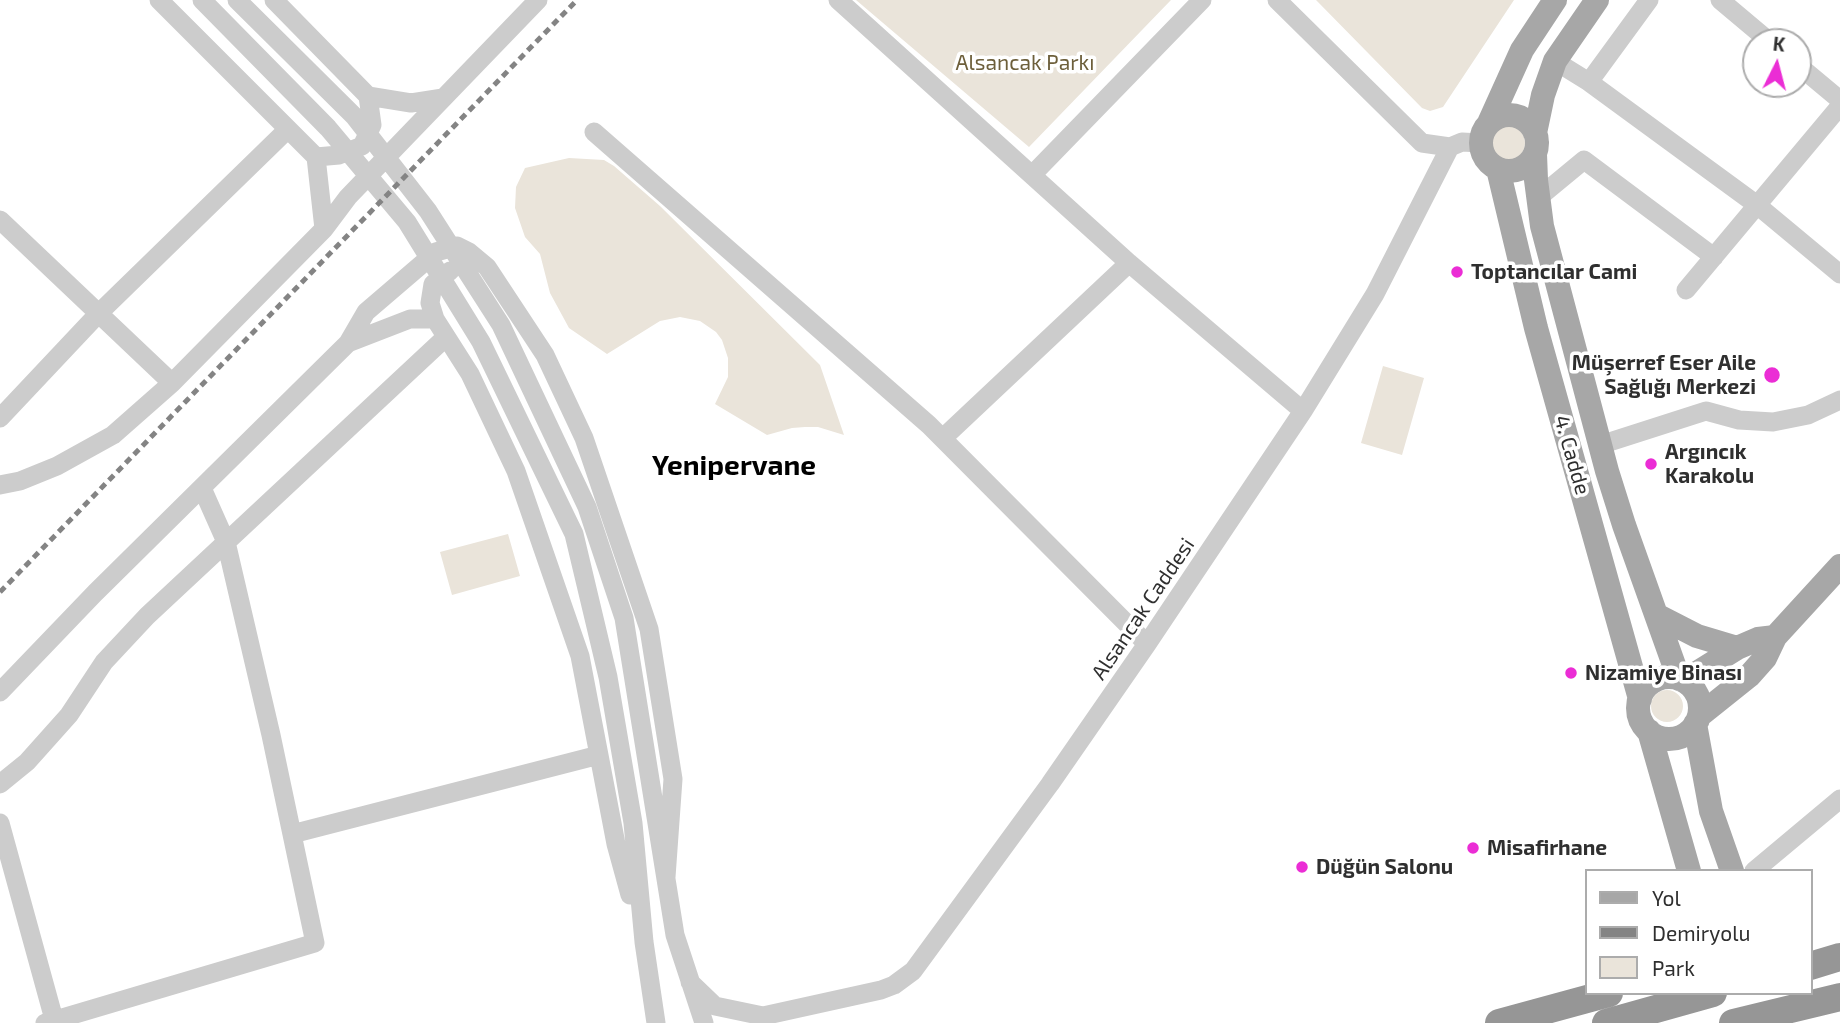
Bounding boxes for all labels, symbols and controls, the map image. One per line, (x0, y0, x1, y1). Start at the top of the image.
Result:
north arrow (1742, 28, 1812, 98)
text: K (1772, 32, 1786, 56)
park label: Alsancak Parkı (955, 50, 1095, 76)
place label: Toptancılar Cami (1471, 259, 1637, 285)
marker: Toptancılar Cami (1449, 264, 1465, 280)
place label: Müşerref Eser Aile Sağlığı Merkezi (1572, 350, 1756, 400)
marker: Müşerref Eser Aile Sağlığı Merkezi (1762, 365, 1782, 385)
street label: 4. Cadde (1549, 412, 1595, 498)
place label: Argıncık Karakolu (1665, 439, 1754, 489)
district label: Yenipervane (652, 449, 816, 483)
marker: Argıncık Karakolu (1643, 456, 1659, 472)
street label: Alsancak Caddesi (1086, 533, 1200, 685)
place label: Nizamiye Binası (1585, 660, 1742, 686)
marker: Nizamiye Binası (1563, 665, 1579, 681)
place label: Misafirhane (1487, 835, 1607, 861)
marker: Misafirhane (1465, 840, 1481, 856)
place label: Düğün Salonu (1316, 854, 1453, 880)
marker: Düğün Salonu (1294, 859, 1310, 875)
legend (1584, 869, 1812, 995)
text: Yol (1652, 885, 1681, 910)
text: Demiryolu (1652, 920, 1750, 945)
text: Park (1652, 955, 1695, 980)

